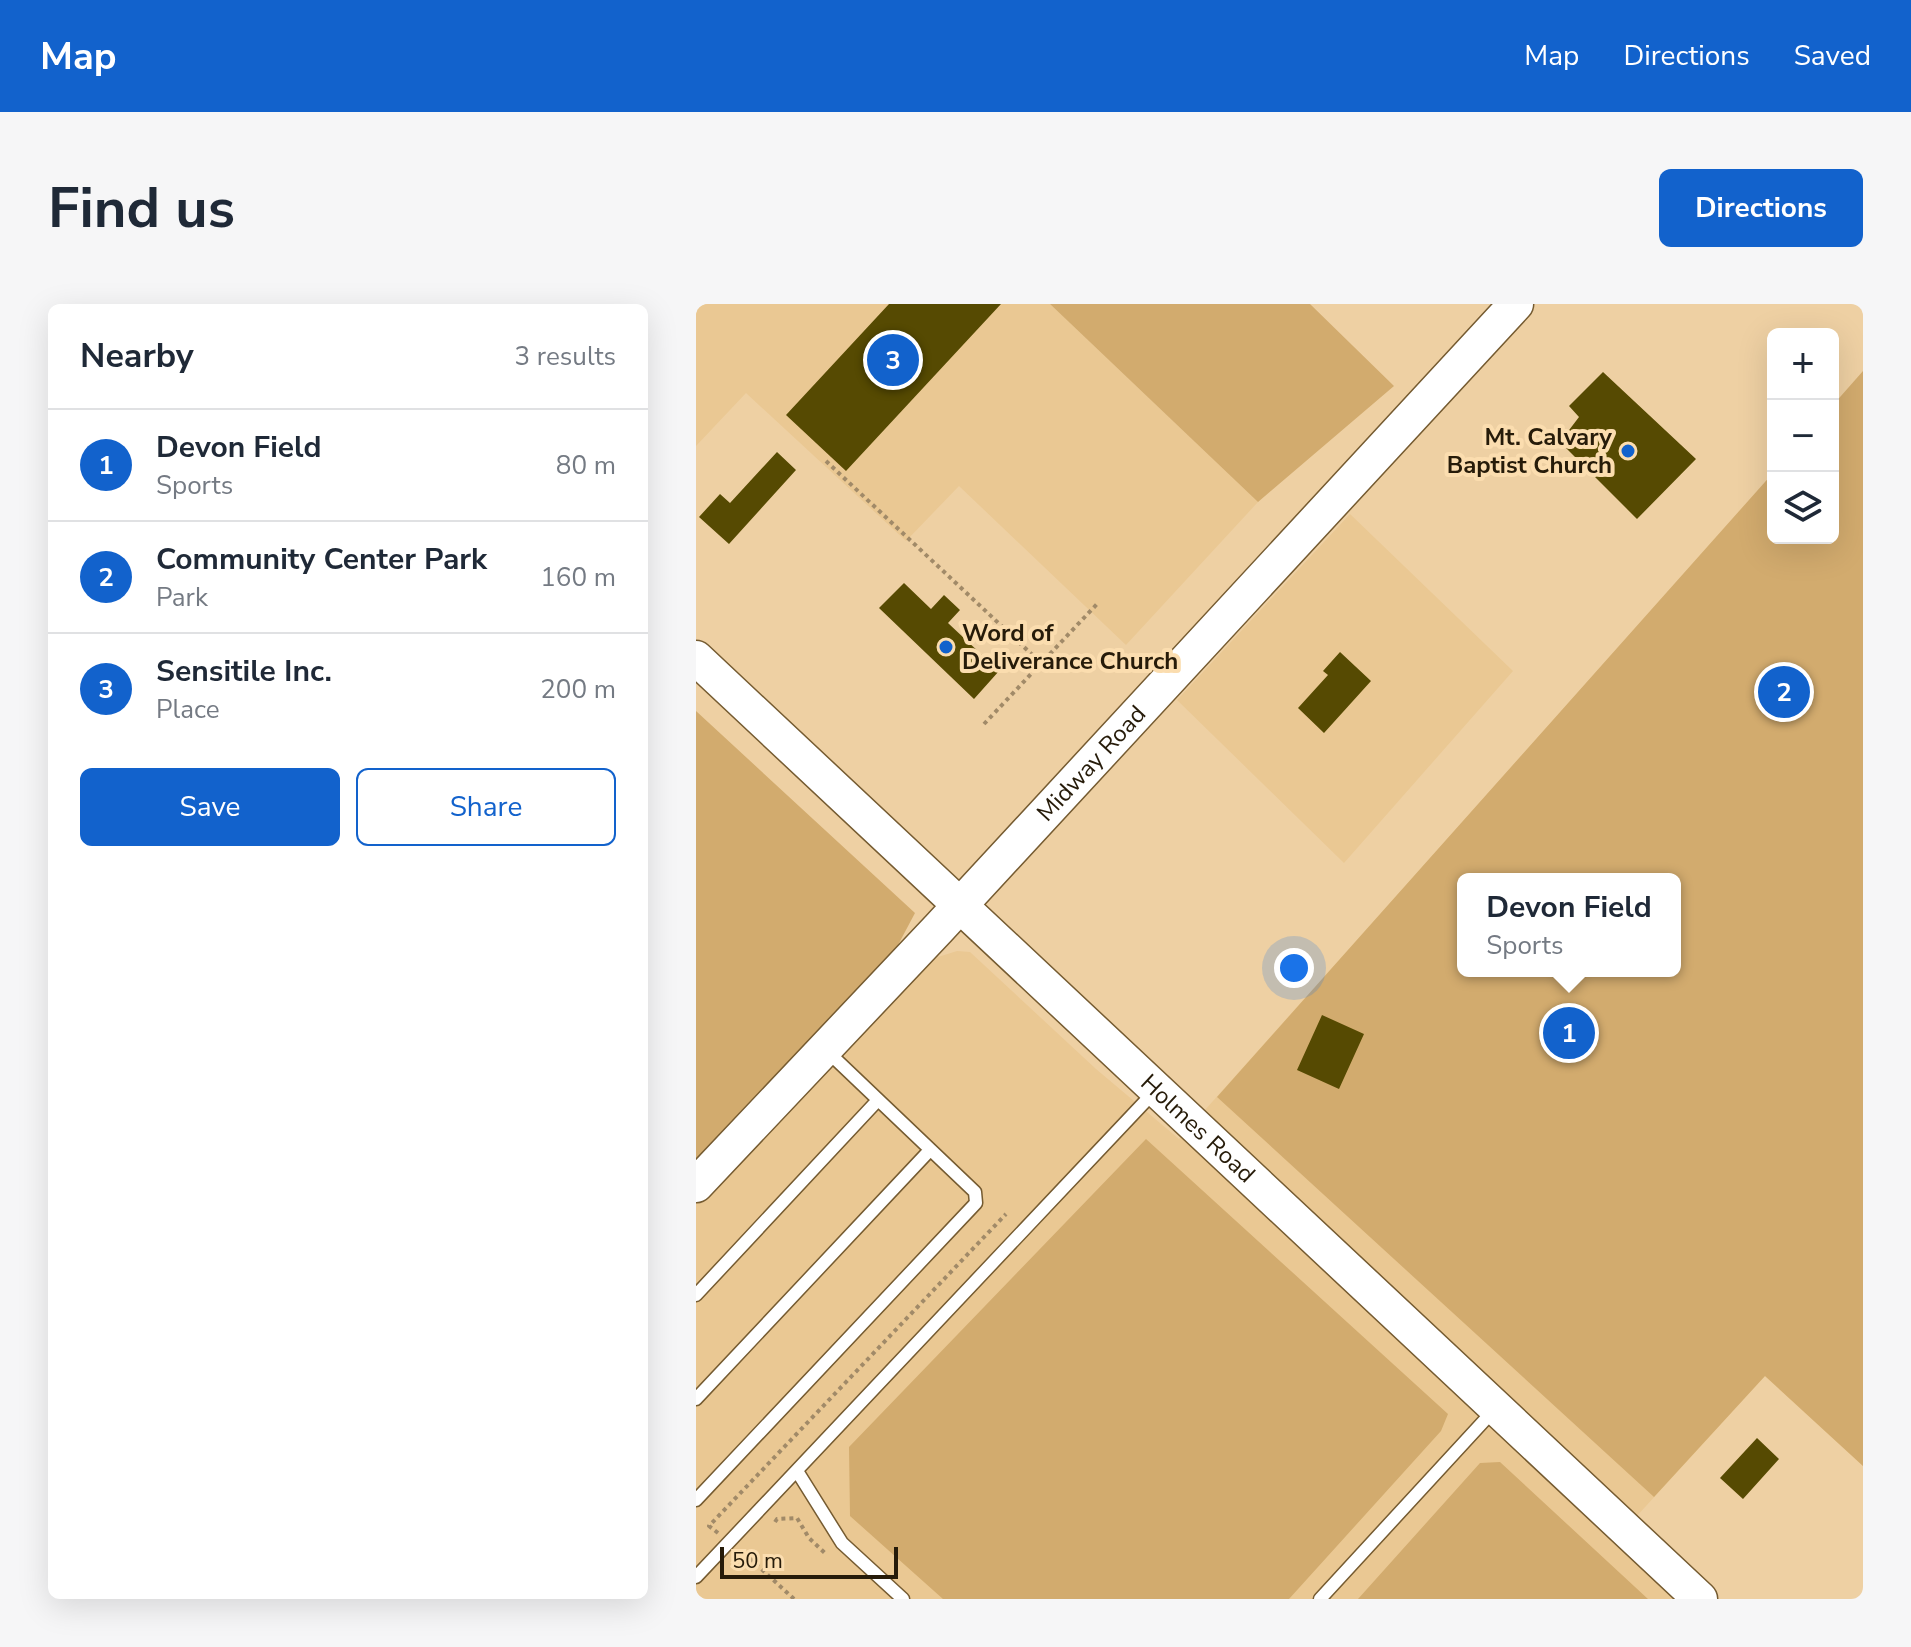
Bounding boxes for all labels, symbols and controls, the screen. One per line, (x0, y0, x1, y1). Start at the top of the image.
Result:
text: Map (40, 31, 117, 82)
text: Map (1524, 37, 1579, 75)
text: Directions (1623, 37, 1750, 75)
text: Saved (1794, 37, 1871, 75)
button: Directions (1659, 169, 1863, 247)
text: Find us (48, 170, 235, 247)
map controls (1767, 328, 1839, 544)
button: + (1767, 328, 1839, 400)
pin: 3 (867, 330, 919, 390)
text: Nearby (80, 333, 194, 379)
text: 3 results (515, 339, 616, 374)
button: − (1767, 400, 1839, 472)
place label: Mt. Calvary Baptist Church (1447, 421, 1612, 481)
text: Devon Field (156, 427, 322, 468)
marker: Mt. Calvary Baptist Church (1619, 442, 1637, 460)
text: 1 (98, 448, 114, 483)
text: 80 m (556, 448, 616, 483)
text: Sports (156, 468, 233, 503)
button: layers (1767, 472, 1839, 544)
text: Community Center Park (156, 539, 487, 580)
text: 2 (98, 560, 114, 595)
text: 160 m (540, 560, 616, 595)
text: Park (156, 580, 208, 615)
place label: Word of Deliverance Church (962, 617, 1178, 677)
marker: Word of Deliverance Church (937, 638, 955, 656)
text: Sensitile Inc. (156, 651, 332, 692)
pin: 2 (1758, 662, 1810, 722)
text: 3 (98, 672, 114, 707)
text: 200 m (540, 672, 616, 707)
text: Place (156, 692, 220, 727)
street label: Midway Road (1030, 698, 1153, 828)
button: Save (80, 768, 340, 846)
button: Share (356, 768, 616, 846)
popup (1457, 873, 1681, 977)
text: Devon Field (1486, 887, 1652, 928)
text: Sports (1486, 928, 1563, 963)
your location (1274, 948, 1314, 988)
pin: 1 (1543, 1003, 1595, 1063)
street label: Holmes Road (1134, 1067, 1262, 1190)
scale bar (720, 1543, 898, 1579)
text: 50 m (732, 1546, 783, 1576)

